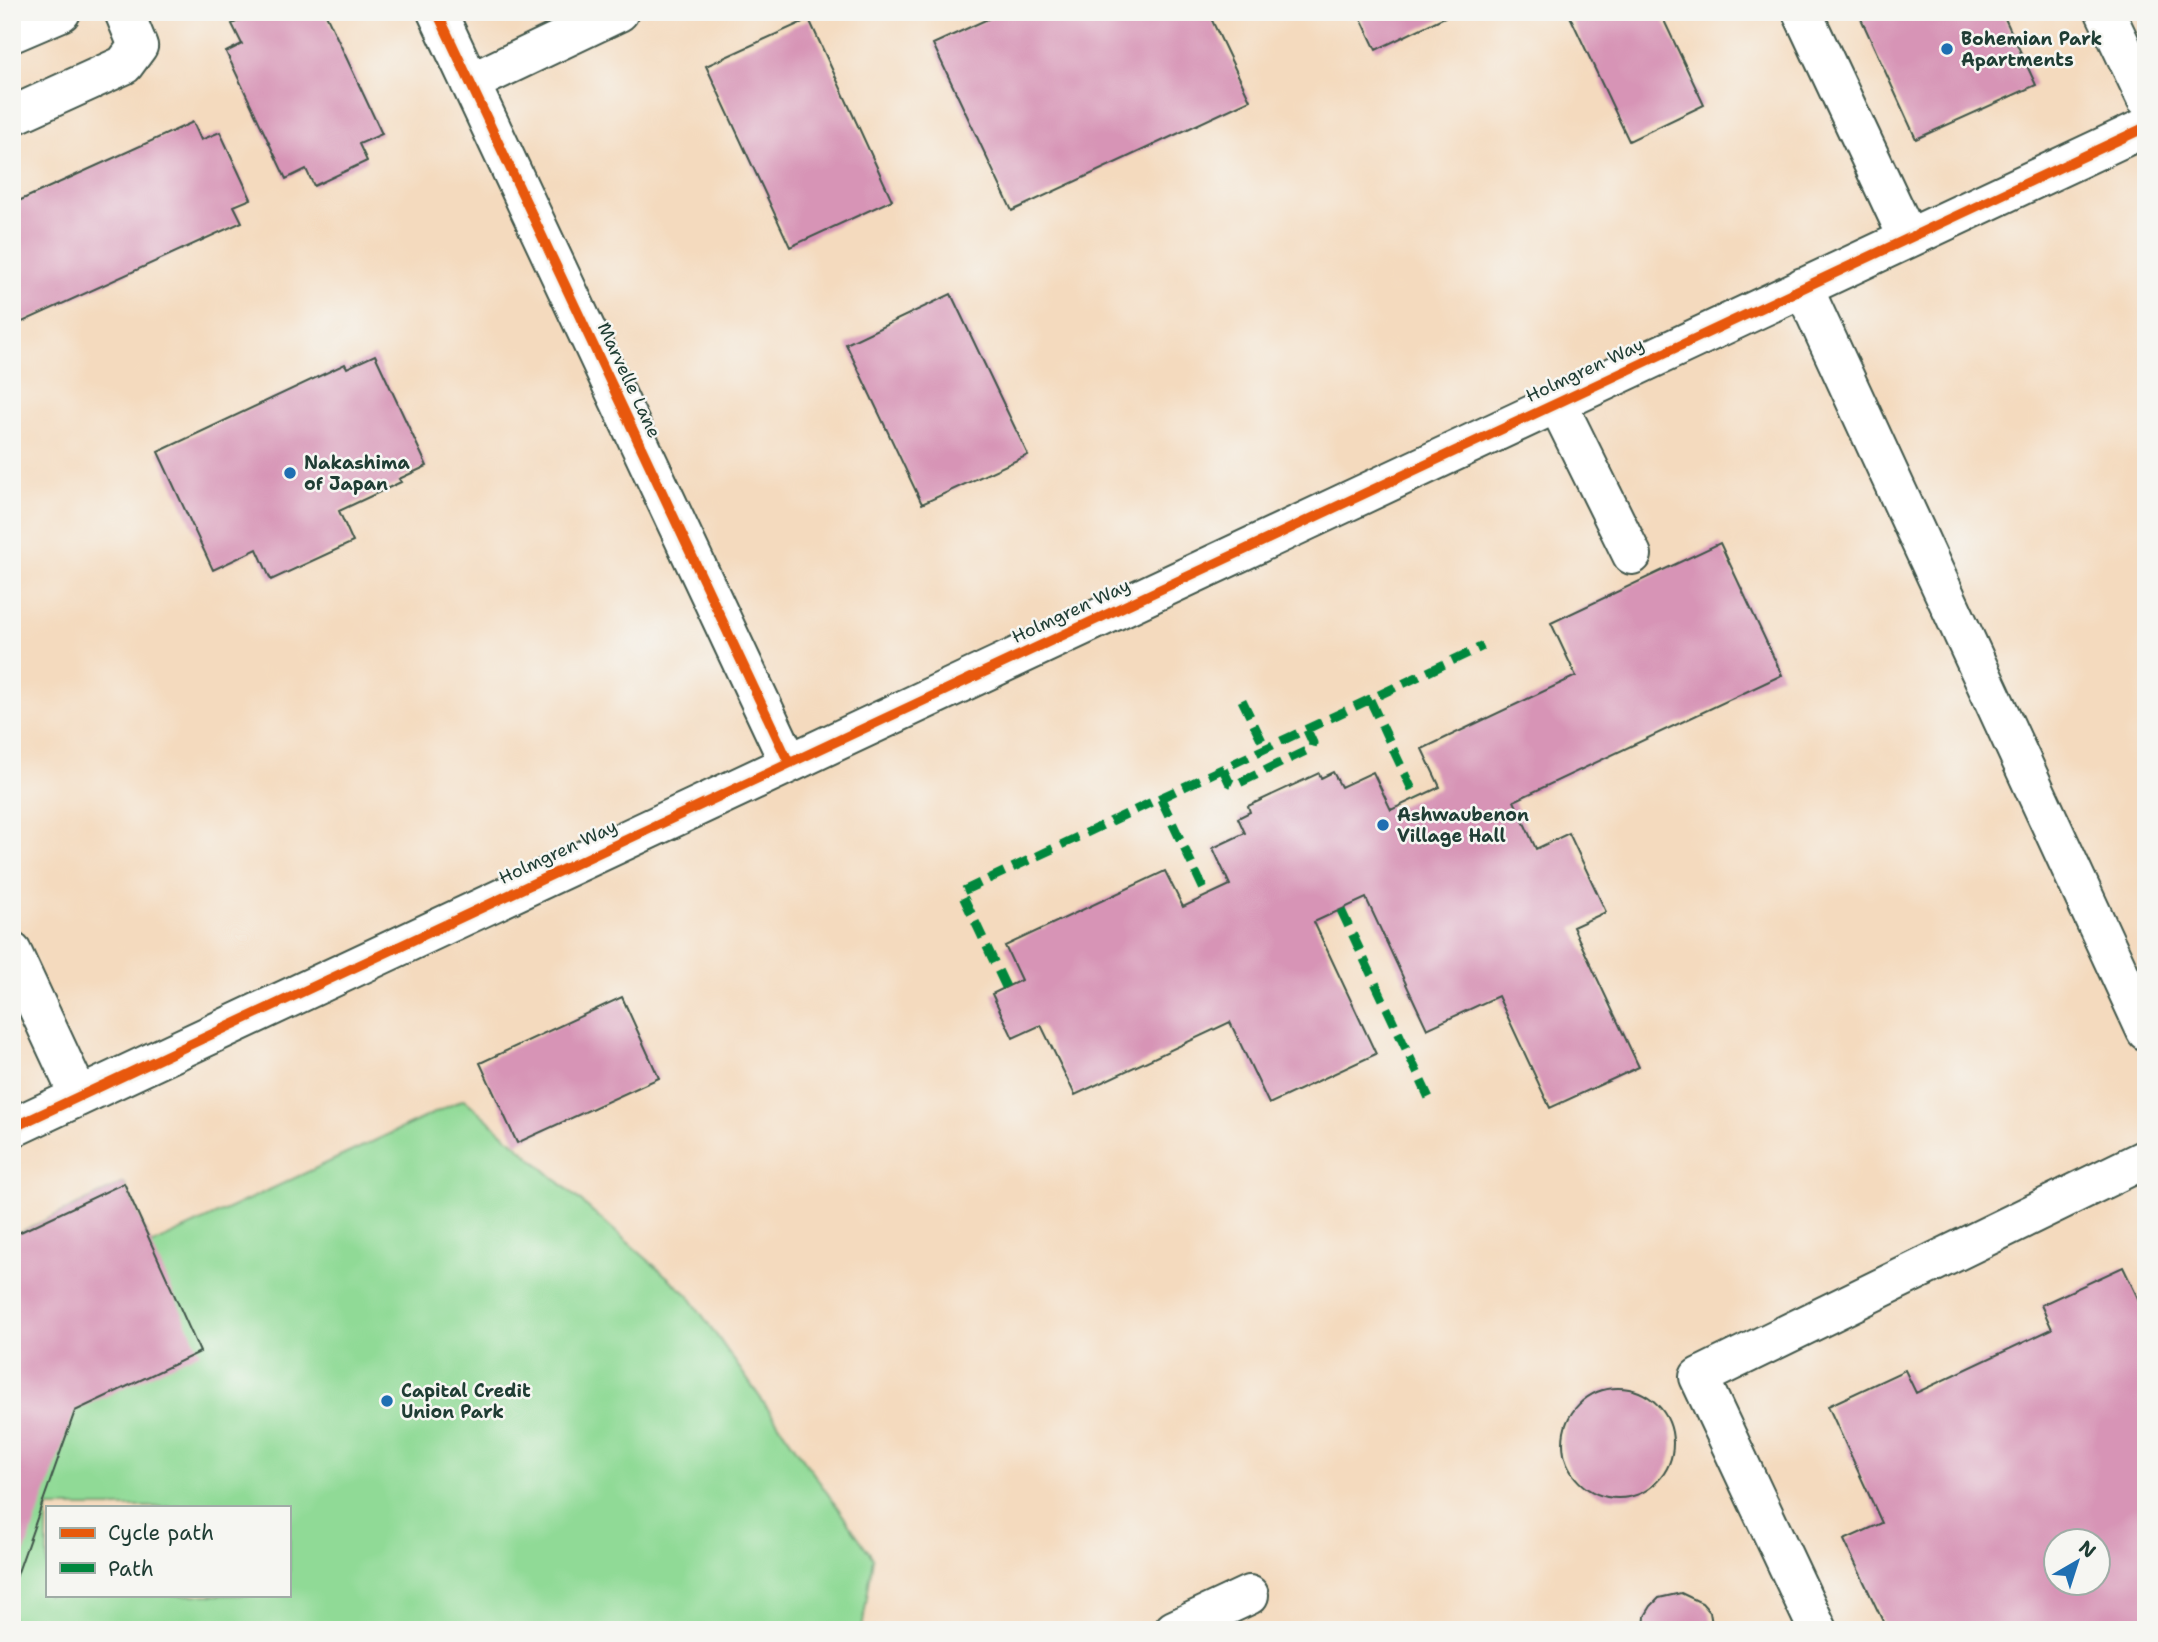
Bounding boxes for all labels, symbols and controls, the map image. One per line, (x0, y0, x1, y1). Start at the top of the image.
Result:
place label: Bohemian Park Apartments (1961, 27, 2102, 72)
marker: Bohemian Park Apartments (1939, 41, 1955, 57)
street label: Marvelle Lane (592, 318, 666, 442)
street label: Holmgren Way (1522, 332, 1648, 408)
place label: Nakashima of Japan (304, 451, 410, 496)
marker: Nakashima of Japan (282, 465, 298, 481)
street label: Holmgren Way (1008, 573, 1134, 649)
place label: Ashwaubenon Village Hall (1397, 803, 1529, 848)
street label: Holmgren Way (495, 814, 621, 890)
marker: Ashwaubenon Village Hall (1375, 817, 1391, 833)
place label: Capital Credit Union Park (401, 1379, 531, 1424)
marker: Capital Credit Union Park (379, 1393, 395, 1409)
legend (46, 1506, 290, 1596)
text: Cycle path (108, 1519, 214, 1547)
north arrow (2042, 1526, 2112, 1596)
text: N (2074, 1535, 2101, 1564)
text: Path (108, 1555, 154, 1583)

